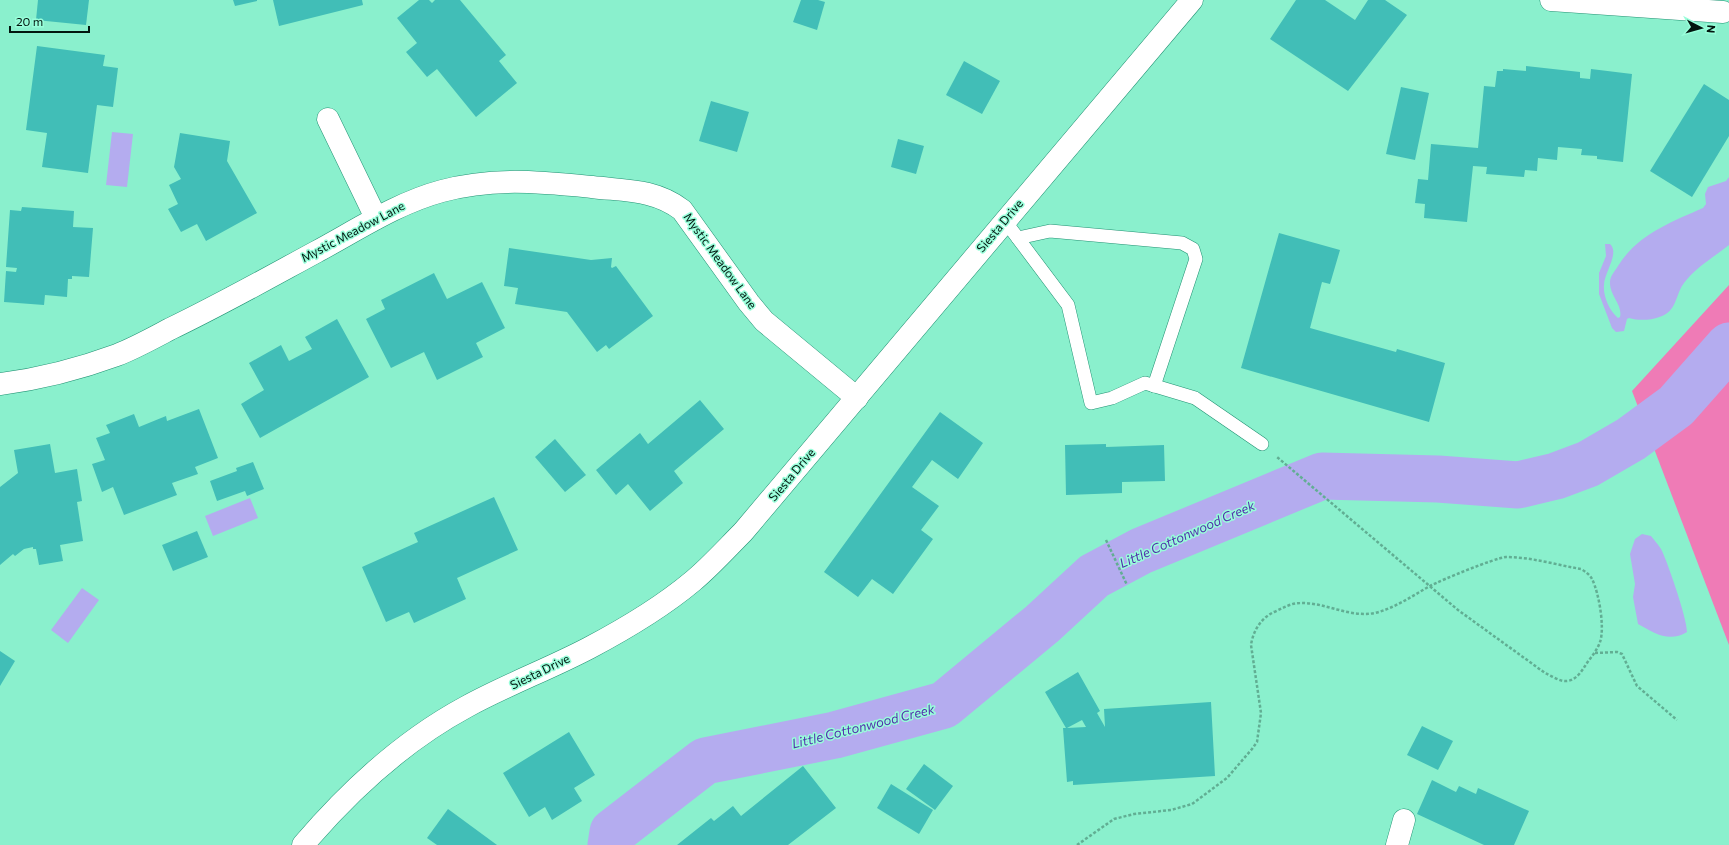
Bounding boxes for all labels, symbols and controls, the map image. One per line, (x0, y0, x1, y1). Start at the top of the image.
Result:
scale bar (10, 8, 89, 34)
north arrow (1681, 8, 1721, 48)
text: 20 m (16, 14, 43, 28)
text: N (1705, 24, 1718, 34)
street label: Siesta Drive (973, 196, 1025, 255)
street label: Mystic Meadow Lane (298, 198, 407, 264)
street label: Mystic Meadow Lane (681, 210, 760, 311)
street label: Siesta Drive (765, 445, 817, 504)
water label: Little Cottonwood Creek (1117, 497, 1258, 571)
street label: Siesta Drive (508, 651, 572, 692)
water label: Little Cottonwood Creek (790, 700, 937, 751)

